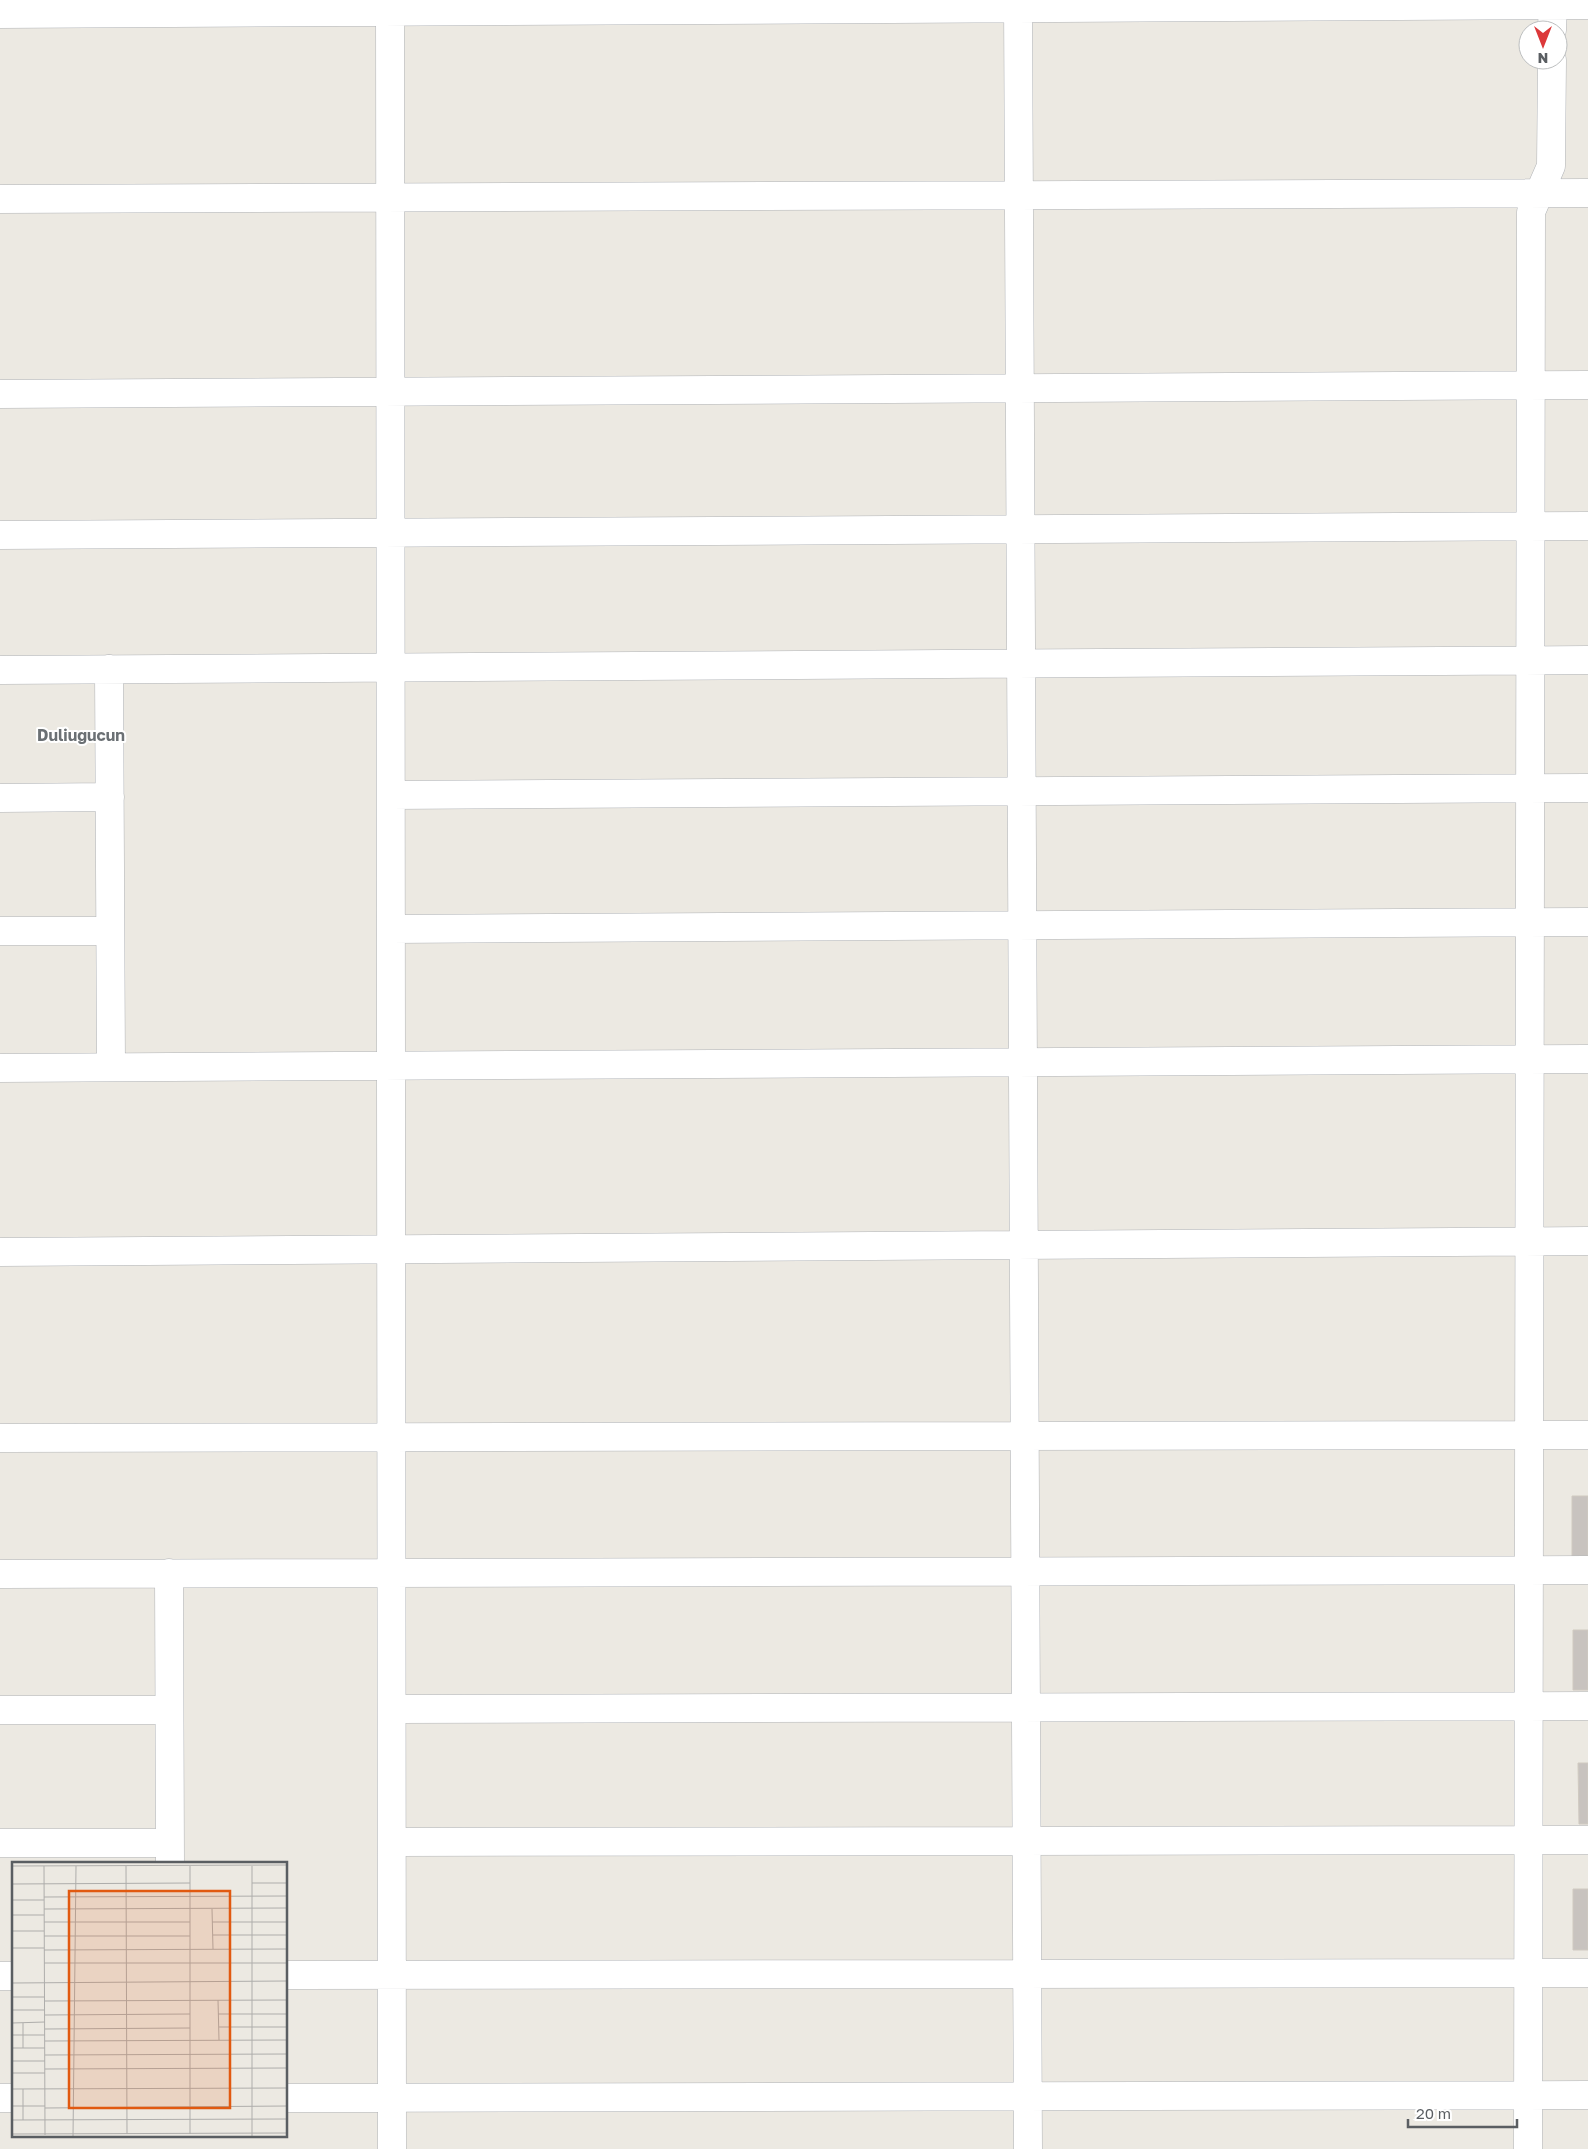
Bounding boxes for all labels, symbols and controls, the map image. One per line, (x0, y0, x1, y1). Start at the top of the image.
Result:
north arrow (1518, 20, 1568, 70)
text: N (1538, 50, 1548, 67)
district label: Duliugucun (37, 725, 125, 745)
inset map (12, 1862, 288, 2136)
scale bar (1408, 2096, 1517, 2128)
text: 20 m (1416, 2104, 1451, 2122)

